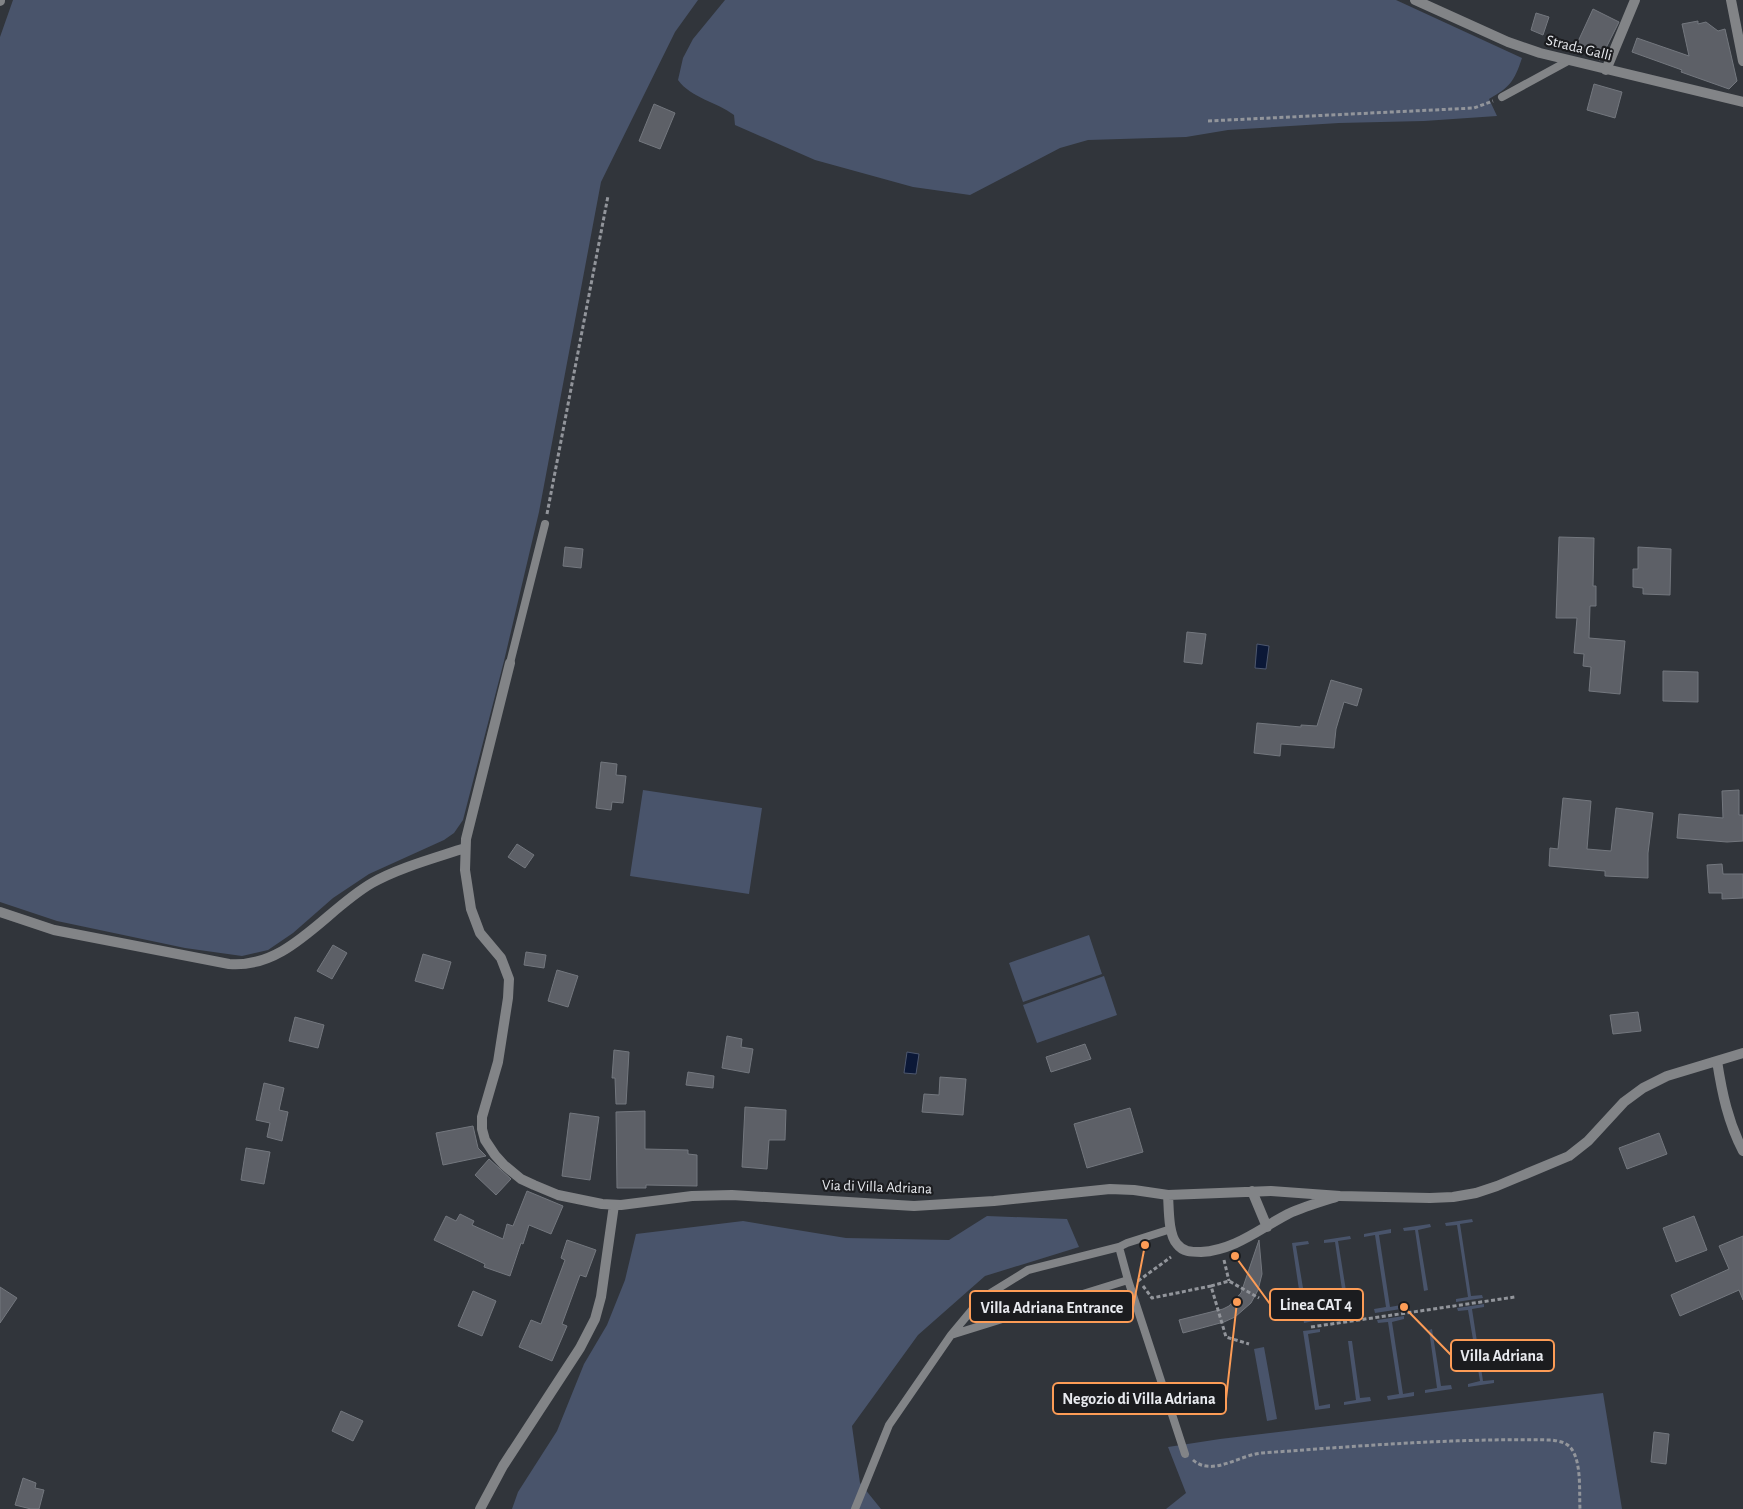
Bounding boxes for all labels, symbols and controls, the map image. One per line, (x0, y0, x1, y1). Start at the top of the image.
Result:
street label: Strada Galli (1544, 33, 1614, 63)
street label: Via di Villa Adriana (822, 1178, 932, 1196)
callout: Linea CAT 4 (1270, 1289, 1363, 1320)
callout: Villa Adriana Entrance (970, 1291, 1133, 1322)
text: Linea CAT 4 (1280, 1297, 1352, 1313)
text: Villa Adriana Entrance (981, 1300, 1124, 1316)
callout: Villa Adriana (1451, 1340, 1554, 1371)
text: Villa Adriana (1460, 1348, 1544, 1364)
callout: Negozio di Villa Adriana (1053, 1383, 1226, 1414)
text: Negozio di Villa Adriana (1062, 1391, 1216, 1407)

